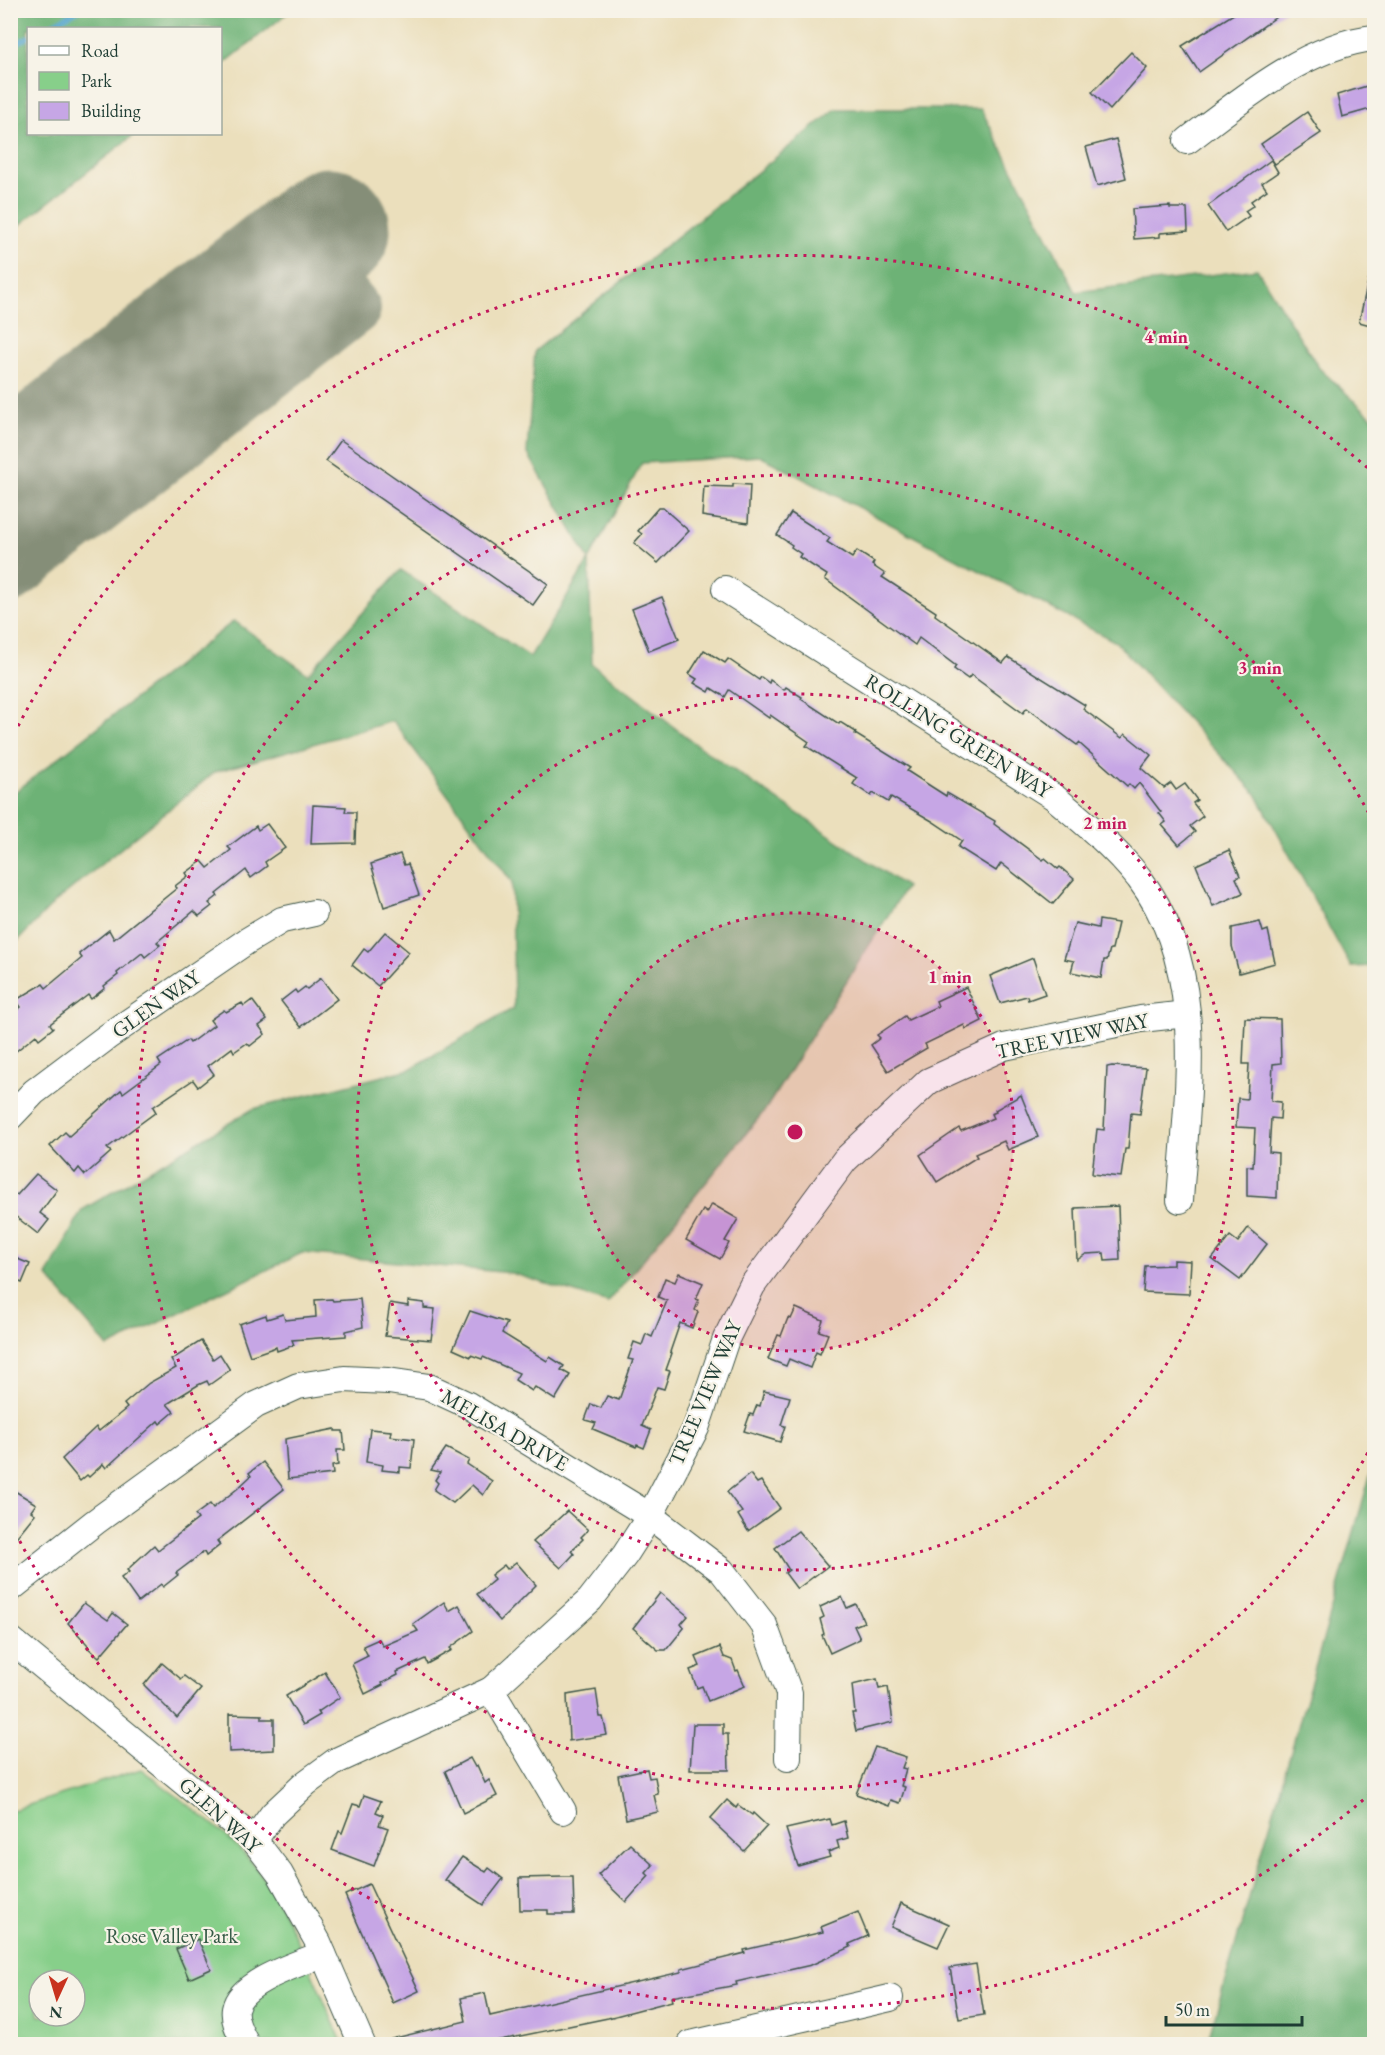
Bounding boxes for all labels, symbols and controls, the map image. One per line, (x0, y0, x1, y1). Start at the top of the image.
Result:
legend (27, 27, 222, 135)
text: Road (81, 39, 120, 62)
text: Park (81, 69, 112, 92)
text: Building (81, 99, 141, 122)
text: 4 min (1144, 325, 1188, 348)
text: 3 min (1238, 656, 1282, 679)
street label: ROLLING GREEN WAY (860, 667, 1058, 805)
text: 2 min (1083, 811, 1127, 834)
street label: GLEN WAY (106, 962, 207, 1044)
text: 1 min (928, 965, 972, 988)
street label: TREE VIEW WAY (993, 1006, 1152, 1065)
centre of rings (785, 1122, 805, 1142)
street label: TREE VIEW WAY (662, 1314, 748, 1469)
street label: MELISA DRIVE (437, 1382, 574, 1477)
street label: GLEN WAY (173, 1771, 269, 1860)
park label: Rose Valley Park (106, 1922, 239, 1949)
north arrow (27, 1968, 87, 2028)
scale bar (1166, 1989, 1302, 2027)
text: 50 m (1175, 1998, 1210, 2021)
text: N (49, 2002, 63, 2023)

